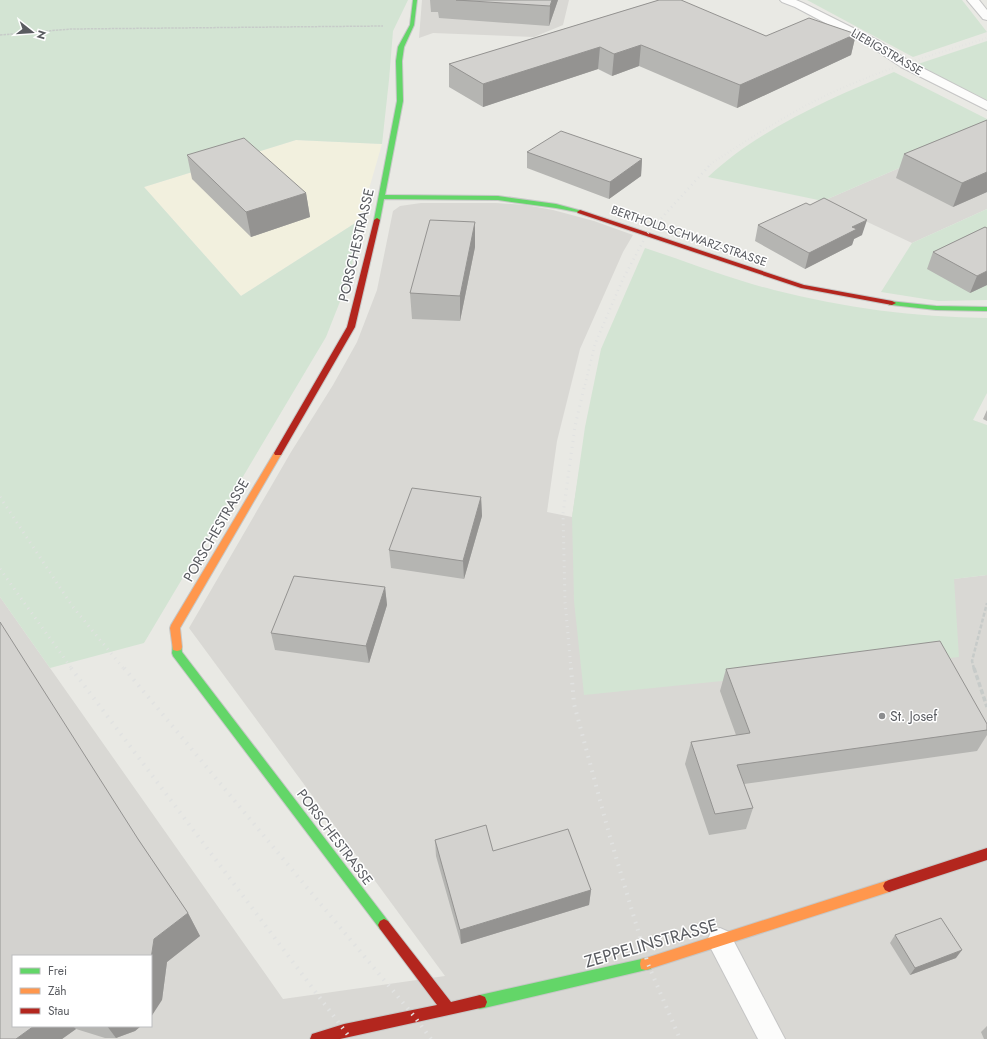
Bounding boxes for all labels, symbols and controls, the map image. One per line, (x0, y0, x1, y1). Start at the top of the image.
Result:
north arrow (12, 12, 52, 52)
street label: LIEBIGSTRASSE (848, 24, 926, 80)
text: N (33, 28, 50, 41)
street label: PORSCHESTRASSE (333, 186, 379, 304)
street label: BERTHOLD-SCHWARZ-STRASSE (609, 201, 769, 271)
street label: PORSCHESTRASSE (178, 475, 254, 585)
place label: St. Josef (890, 706, 938, 726)
marker: St. Josef (877, 711, 887, 721)
street label: PORSCHESTRASSE (292, 785, 378, 889)
street label: ZEPPELINSTRASSE (582, 913, 720, 973)
legend (12, 955, 152, 1027)
text: Frei (48, 962, 67, 980)
text: Zäh (48, 982, 67, 1000)
text: Stau (48, 1002, 70, 1020)

